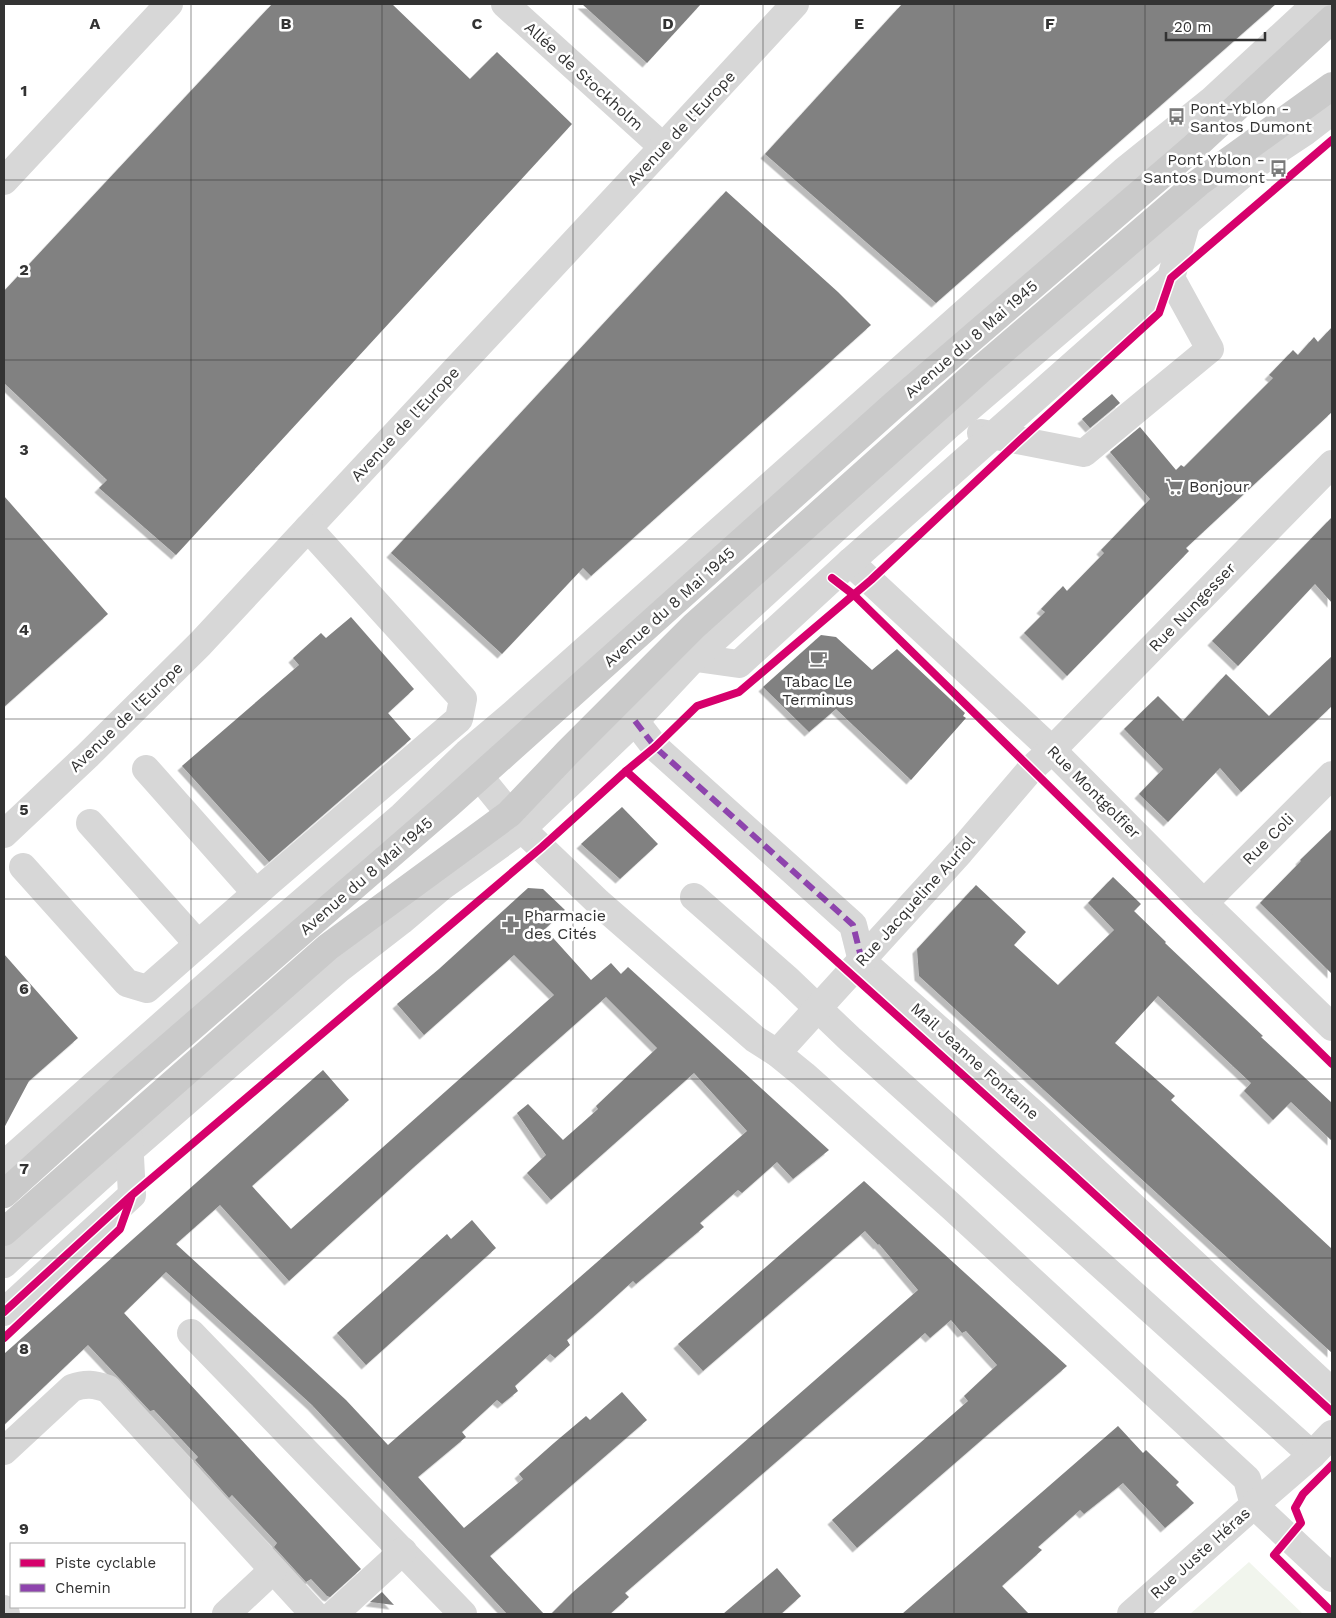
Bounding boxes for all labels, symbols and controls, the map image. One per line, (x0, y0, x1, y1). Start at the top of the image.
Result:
scale bar (1166, 10, 1265, 42)
text: A (90, 14, 101, 33)
text: B (281, 14, 292, 33)
text: C (472, 14, 483, 33)
text: D (662, 14, 674, 33)
text: E (854, 14, 864, 33)
text: F (1045, 14, 1055, 33)
street label: Allée de Stockholm (521, 18, 647, 134)
text: 20 m (1174, 18, 1212, 36)
street label: Avenue de l'Europe (623, 67, 739, 189)
text: 1 (21, 81, 27, 100)
place label: Pont-Yblon - Santos Dumont (1190, 99, 1312, 136)
bus stop icon: Pont-Yblon - Santos Dumont (1166, 107, 1186, 127)
place label: Pont Yblon - Santos Dumont (1143, 150, 1265, 187)
bus stop icon: Pont Yblon - Santos Dumont (1269, 158, 1289, 178)
text: 2 (19, 260, 29, 279)
street label: Avenue du 8 Mai 1945 (901, 276, 1041, 402)
street label: Avenue de l'Europe (347, 363, 463, 485)
text: 3 (19, 440, 29, 459)
supermarket icon: Bonjour (1165, 476, 1185, 496)
place label: Bonjour (1189, 477, 1250, 496)
street label: Avenue du 8 Mai 1945 (599, 543, 739, 671)
street label: Rue Nungesser (1145, 558, 1240, 656)
text: 4 (19, 620, 29, 639)
cafe icon: Tabac Le Terminus (808, 649, 828, 669)
street label: Avenue de l'Europe (65, 658, 187, 776)
place label: Tabac Le Terminus (782, 672, 854, 709)
street label: Rue Montgolfier (1043, 741, 1145, 843)
text: 5 (19, 800, 29, 819)
street label: Rue Coli (1238, 809, 1298, 869)
street label: Avenue du 8 Mai 1945 (296, 813, 436, 939)
street label: Rue Jacqueline Auriol (851, 832, 979, 970)
place label: Pharmacie des Cités (524, 906, 606, 943)
pharmacy icon: Pharmacie des Cités (500, 914, 520, 934)
text: 6 (19, 979, 29, 998)
street label: Mail Jeanne Fontaine (907, 999, 1043, 1123)
text: 7 (19, 1159, 29, 1178)
text: 8 (19, 1339, 29, 1358)
street label: Rue Juste Héras (1146, 1503, 1254, 1603)
text: 9 (19, 1519, 29, 1538)
legend (10, 1543, 185, 1608)
text: Piste cyclable (55, 1554, 156, 1572)
text: Chemin (55, 1579, 111, 1597)

